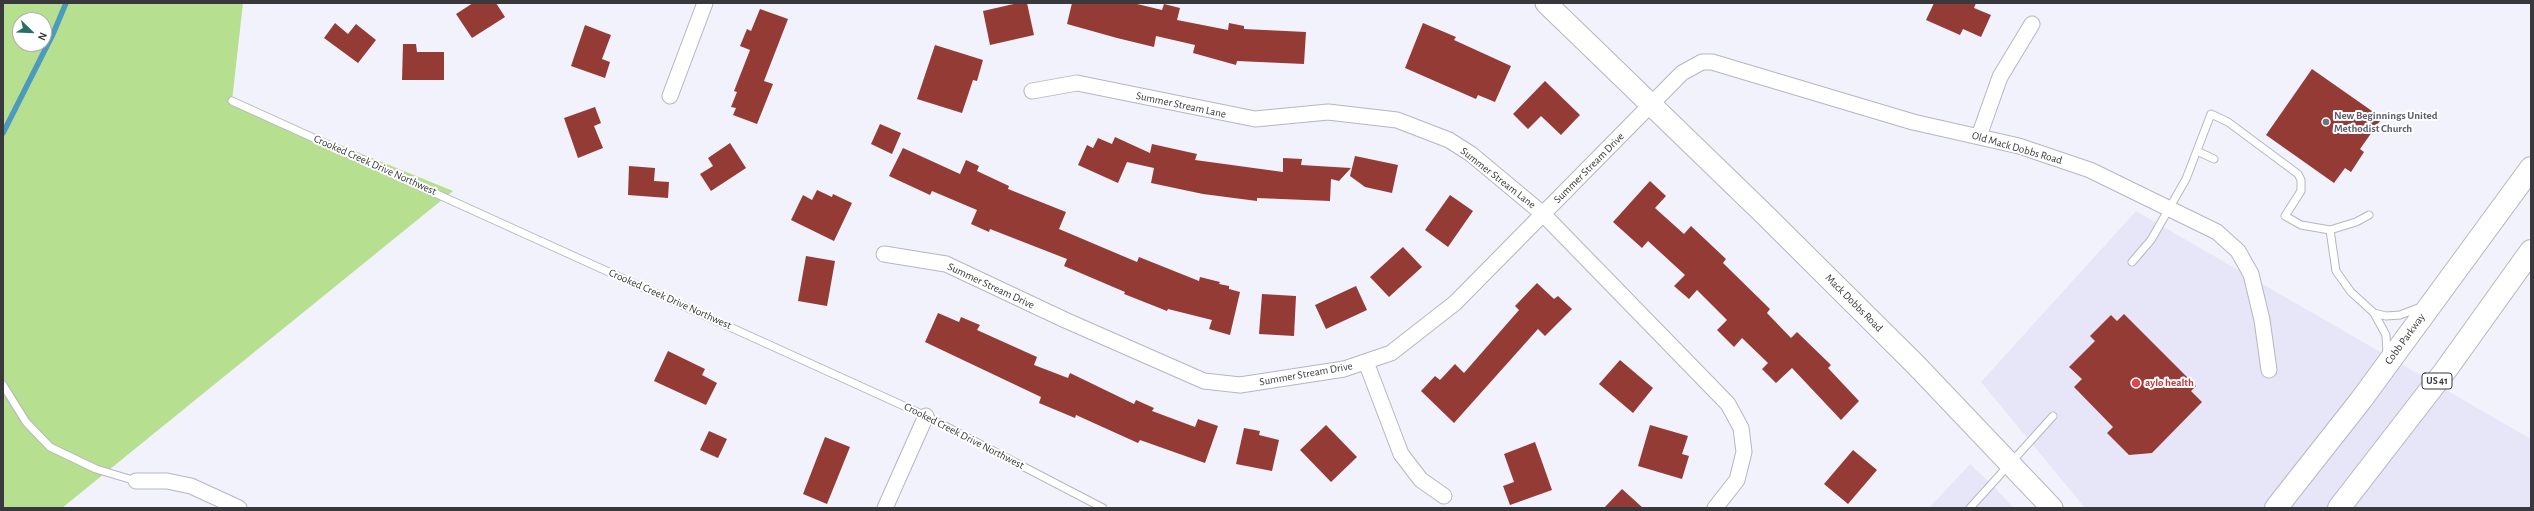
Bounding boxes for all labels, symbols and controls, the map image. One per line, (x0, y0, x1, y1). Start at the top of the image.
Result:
north arrow (12, 12, 52, 52)
text: N (36, 31, 49, 42)
street label: Summer Stream Lane (1135, 89, 1227, 121)
place label: New Beginnings United Methodist Church (2334, 109, 2438, 135)
marker: New Beginnings United Methodist Church (2321, 117, 2331, 127)
street label: Old Mack Dobbs Road (1970, 129, 2064, 167)
street label: Summer Stream Drive (1551, 130, 1627, 206)
street label: Crooked Creek Drive Northwest (312, 132, 438, 198)
street label: Summer Stream Lane (1458, 145, 1538, 211)
street label: Summer Stream Drive (945, 260, 1037, 312)
street label: Crooked Creek Drive Northwest (607, 266, 733, 332)
street label: Mack Dobbs Road (1822, 271, 1886, 335)
street label: Cobb Parkway (2382, 311, 2428, 367)
street label: Summer Stream Drive (1258, 359, 1354, 389)
road number: US 41 (2422, 373, 2452, 389)
place label: aylo health (2145, 376, 2194, 390)
marker: aylo health (2130, 377, 2142, 389)
street label: Crooked Creek Drive Northwest (902, 400, 1026, 472)

